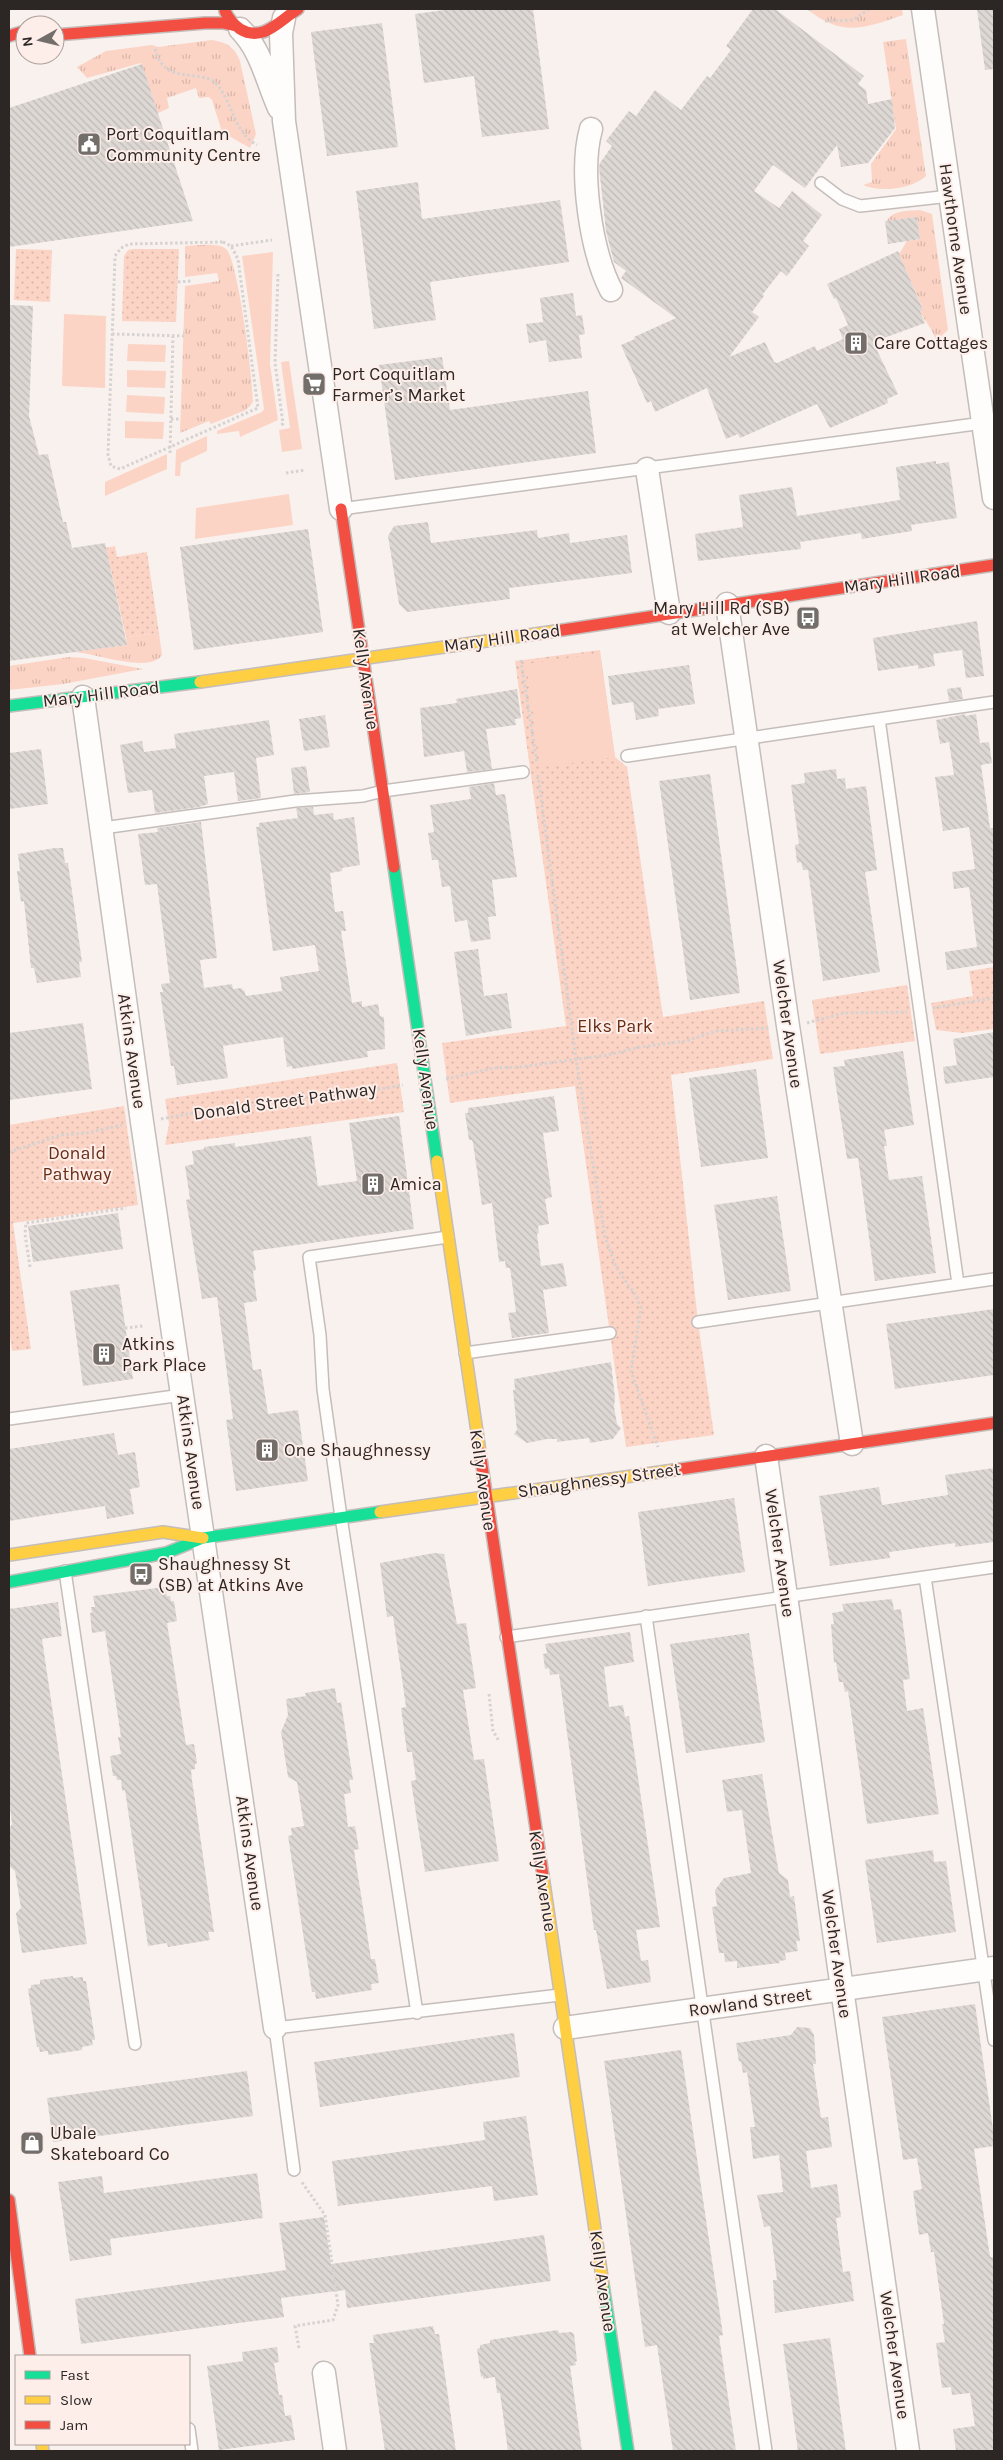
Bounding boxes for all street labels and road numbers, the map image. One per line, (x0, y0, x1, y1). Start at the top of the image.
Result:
street label: Hawthorne Avenue (934, 162, 978, 316)
street label: Mary Hill Road (842, 560, 962, 598)
street label: Mary Hill Road (442, 619, 562, 657)
street label: Kelly Avenue (348, 627, 384, 731)
street label: Mary Hill Road (41, 676, 161, 712)
street label: Welcher Avenue (768, 958, 808, 1090)
street label: Atkins Avenue (113, 992, 151, 1110)
street label: Kelly Avenue (408, 1027, 444, 1131)
street label: Donald Street Pathway (192, 1077, 379, 1125)
street label: Atkins Avenue (172, 1393, 210, 1511)
street label: Kelly Avenue (465, 1428, 501, 1532)
street label: Shaughnessy Street (516, 1458, 682, 1502)
street label: Welcher Avenue (760, 1487, 800, 1619)
street label: Atkins Avenue (231, 1794, 269, 1912)
street label: Kelly Avenue (524, 1829, 562, 1933)
street label: Welcher Avenue (817, 1888, 857, 2020)
street label: Rowland Street (687, 1982, 813, 2022)
street label: Kelly Avenue (585, 2229, 621, 2333)
street label: Welcher Avenue (875, 2289, 915, 2421)

